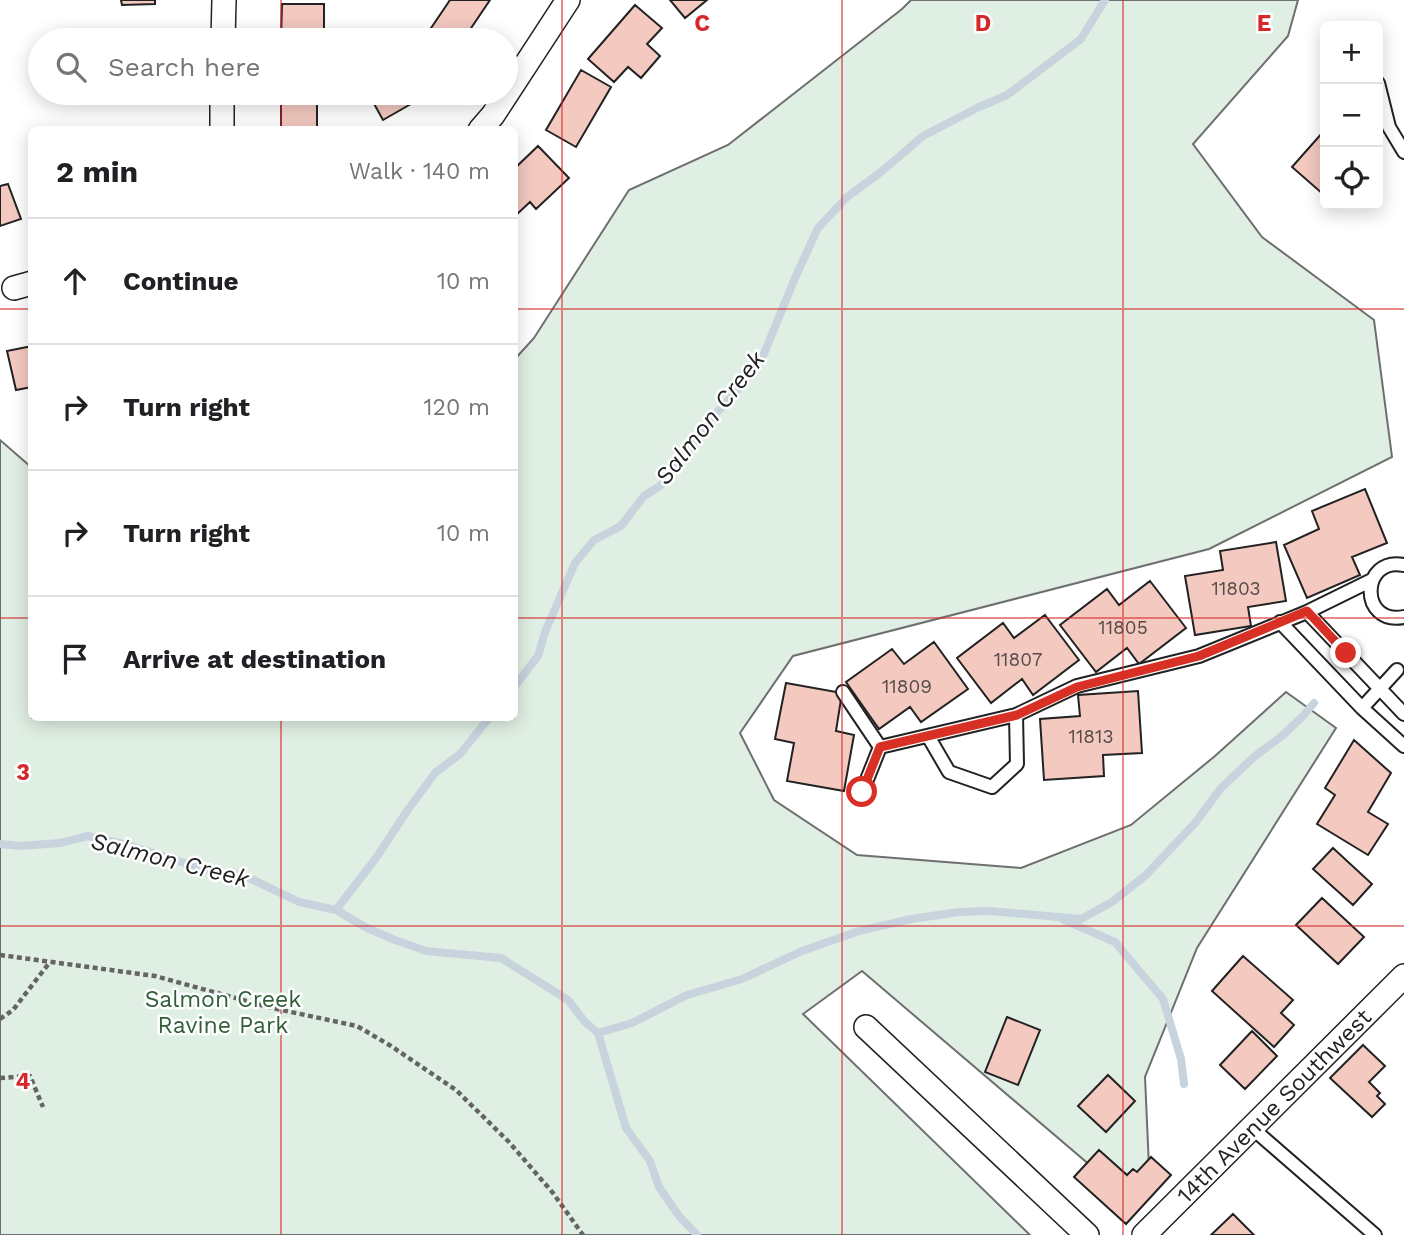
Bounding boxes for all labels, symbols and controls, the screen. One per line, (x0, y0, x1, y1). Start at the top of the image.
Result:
text: C (694, 10, 710, 37)
text: D (975, 10, 991, 37)
text: E (1257, 10, 1271, 37)
map controls (1320, 21, 1383, 210)
button: + (1320, 21, 1383, 84)
search box (28, 28, 518, 105)
icon: search (52, 48, 90, 86)
text: Search here (108, 52, 260, 82)
button: − (1320, 84, 1383, 147)
button: locate (1320, 147, 1383, 210)
text: 2 min (56, 154, 138, 189)
text: Walk · 140 m (349, 158, 490, 185)
icon: ahead (56, 262, 94, 300)
text: Continue (123, 266, 239, 296)
text: 10 m (437, 268, 490, 295)
water label: Salmon Creek (649, 345, 771, 490)
icon: right (56, 388, 94, 426)
text: Turn right (123, 392, 250, 422)
text: 120 m (424, 394, 490, 421)
icon: right (56, 514, 94, 552)
text: Turn right (123, 518, 250, 548)
text: 10 m (437, 520, 490, 547)
house number: 11803 (1211, 577, 1261, 600)
house number: 11805 (1098, 616, 1148, 639)
route end (1330, 637, 1361, 668)
icon: arrive (56, 640, 94, 678)
text: Arrive at destination (123, 644, 386, 674)
house number: 11807 (994, 648, 1042, 671)
house number: 11809 (882, 675, 932, 698)
house number: 11813 (1068, 725, 1114, 748)
text: 3 (16, 759, 30, 786)
route start (846, 776, 877, 807)
water label: Salmon Creek (88, 827, 253, 893)
park label: Salmon Creek Ravine Park (145, 986, 301, 1039)
street label: 14th Avenue Southwest (1172, 1003, 1377, 1209)
text: 4 (16, 1068, 31, 1095)

